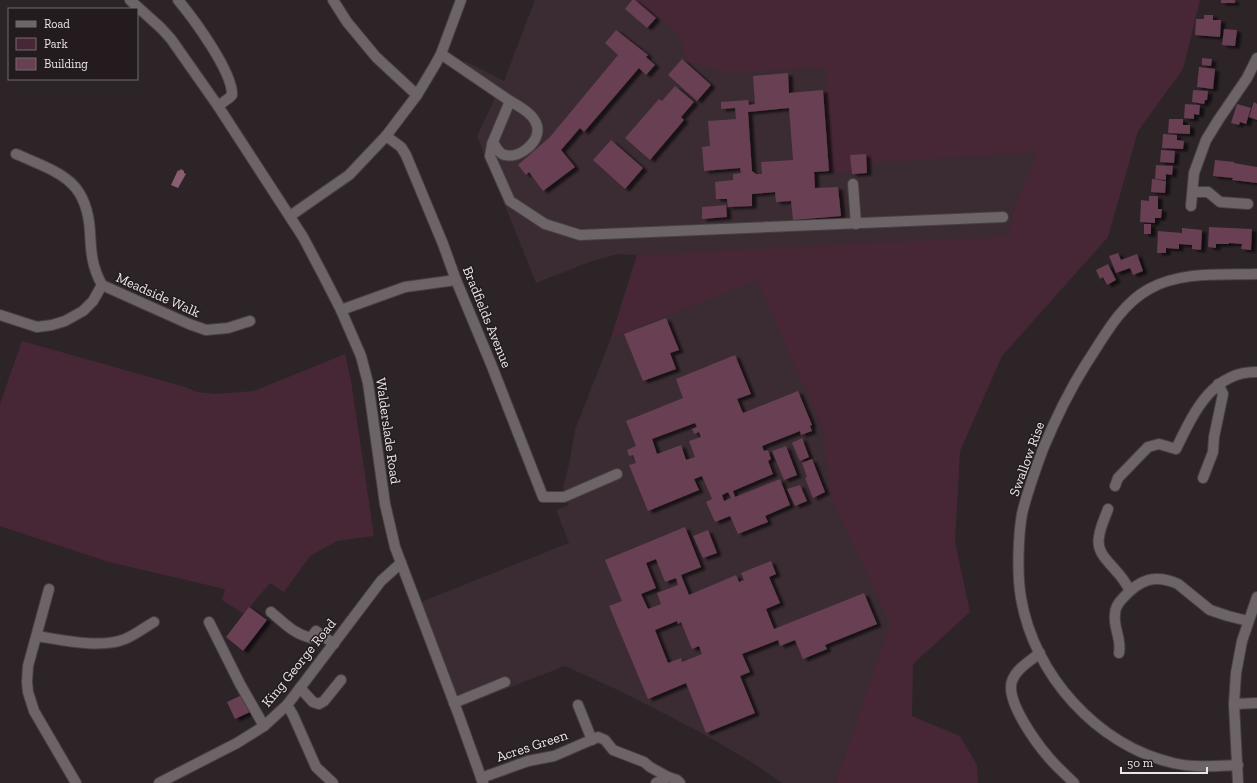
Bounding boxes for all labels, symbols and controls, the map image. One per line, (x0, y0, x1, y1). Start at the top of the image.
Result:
legend (8, 8, 138, 80)
text: Road (44, 17, 70, 31)
text: Park (44, 37, 69, 51)
text: Building (44, 57, 88, 71)
street label: Bradfields Avenue (459, 264, 515, 371)
street label: Meadside Walk (113, 269, 203, 321)
street label: Walderslade Road (372, 377, 404, 486)
street label: Swallow Rise (1006, 419, 1049, 499)
street label: King George Road (258, 615, 340, 711)
street label: Acres Green (494, 727, 570, 765)
scale bar (1121, 749, 1207, 775)
text: 50 m (1127, 756, 1154, 770)

